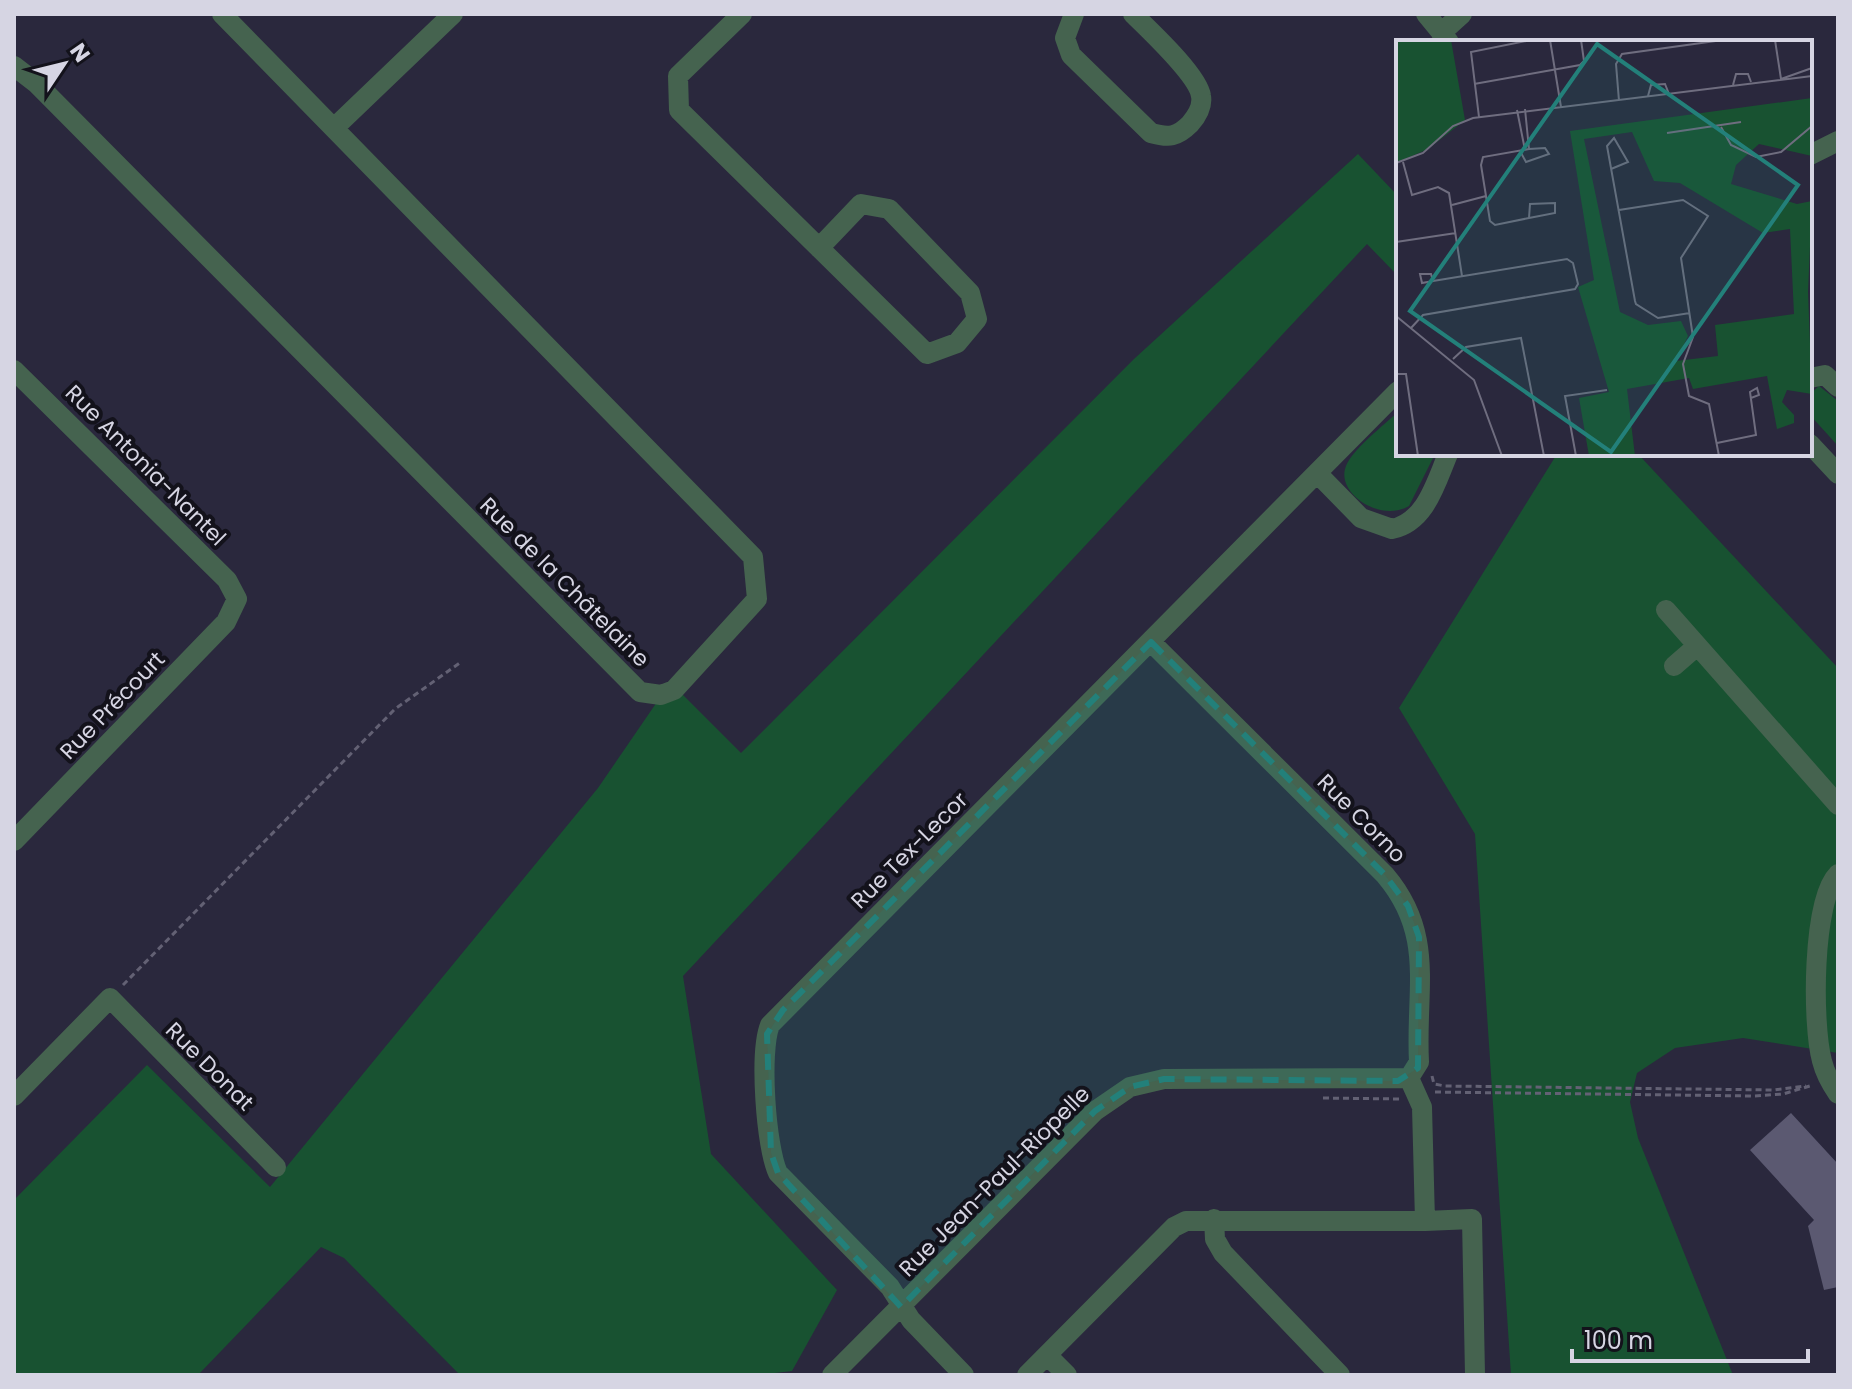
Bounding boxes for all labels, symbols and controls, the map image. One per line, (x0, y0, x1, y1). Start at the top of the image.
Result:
north arrow (24, 24, 104, 104)
text: N (63, 37, 97, 68)
inset map (1396, 40, 1812, 456)
street label: Rue Antonia-Nantel (58, 378, 233, 553)
street label: Rue de la Châtelaine (473, 491, 656, 674)
street label: Rue Précourt (53, 644, 172, 766)
street label: Rue Corno (1310, 767, 1413, 870)
street label: Rue Tex-Lecor (844, 785, 975, 916)
street label: Rue Donat (159, 1015, 261, 1117)
street label: Rue Jean-Paul-Riopelle (892, 1079, 1097, 1284)
scale bar (1572, 1313, 1808, 1363)
text: 100 m (1584, 1324, 1653, 1357)

